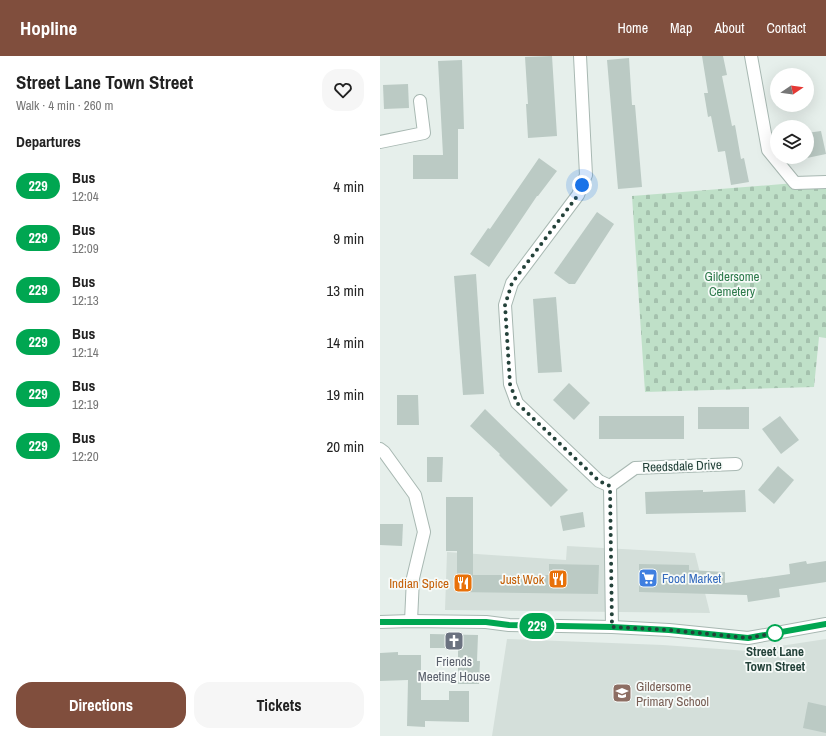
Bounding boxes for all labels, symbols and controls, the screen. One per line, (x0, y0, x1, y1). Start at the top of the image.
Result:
text: Hopline (20, 15, 77, 41)
text: Home (617, 19, 648, 37)
text: Map (670, 19, 692, 37)
text: About (714, 19, 744, 37)
text: Contact (766, 19, 806, 37)
north arrow (770, 68, 814, 112)
map controls (770, 68, 814, 164)
text: Street Lane Town Street (16, 69, 193, 95)
button: heart (322, 69, 364, 111)
text: Walk · 4 min · 260 m (16, 97, 113, 114)
button: layers (770, 120, 814, 164)
text: Departures (16, 131, 81, 152)
text: Bus (72, 167, 95, 188)
your location (572, 175, 592, 195)
text: 4 min (333, 176, 364, 197)
text: 229 (28, 177, 48, 195)
text: 12:04 (72, 188, 99, 205)
text: Bus (72, 219, 95, 240)
text: 9 min (333, 228, 364, 249)
text: 229 (28, 229, 48, 247)
text: 12:09 (72, 240, 99, 257)
park label: Gildersome Cemetery (704, 268, 760, 300)
text: Bus (72, 271, 95, 292)
text: 13 min (326, 280, 364, 301)
text: 229 (28, 281, 48, 299)
text: 12:13 (72, 292, 99, 309)
text: Bus (72, 323, 95, 344)
text: 14 min (326, 332, 364, 353)
text: 229 (28, 333, 48, 351)
text: 12:14 (72, 344, 99, 361)
text: Bus (72, 375, 95, 396)
text: 19 min (326, 384, 364, 405)
text: 229 (28, 385, 48, 403)
text: 12:19 (72, 396, 99, 413)
text: Bus (72, 427, 95, 448)
text: 20 min (326, 436, 364, 457)
text: 229 (28, 437, 48, 455)
text: 12:20 (72, 448, 99, 465)
street label: Reedsdale Drive (642, 456, 722, 476)
supermarket icon: Food Market (637, 567, 659, 589)
restaurant icon: Just Wok (547, 568, 569, 590)
place label: Food Market (662, 570, 721, 587)
place label: Just Wok (500, 571, 545, 588)
restaurant icon: Indian Spice (452, 572, 474, 594)
place label: Indian Spice (389, 575, 449, 592)
line badge: 229 (514, 613, 560, 639)
text: 229 (527, 617, 547, 635)
marker: Street Lane Town Street (766, 624, 784, 642)
church icon: Friends Meeting House (443, 630, 465, 652)
place label: Street Lane Town Street (745, 643, 806, 675)
place label: Friends Meeting House (418, 653, 490, 685)
place label: Gildersome Primary School (636, 678, 709, 710)
button: Directions (16, 682, 186, 728)
button: Tickets (194, 682, 364, 728)
school or university icon: Gildersome Primary School (611, 682, 633, 704)

